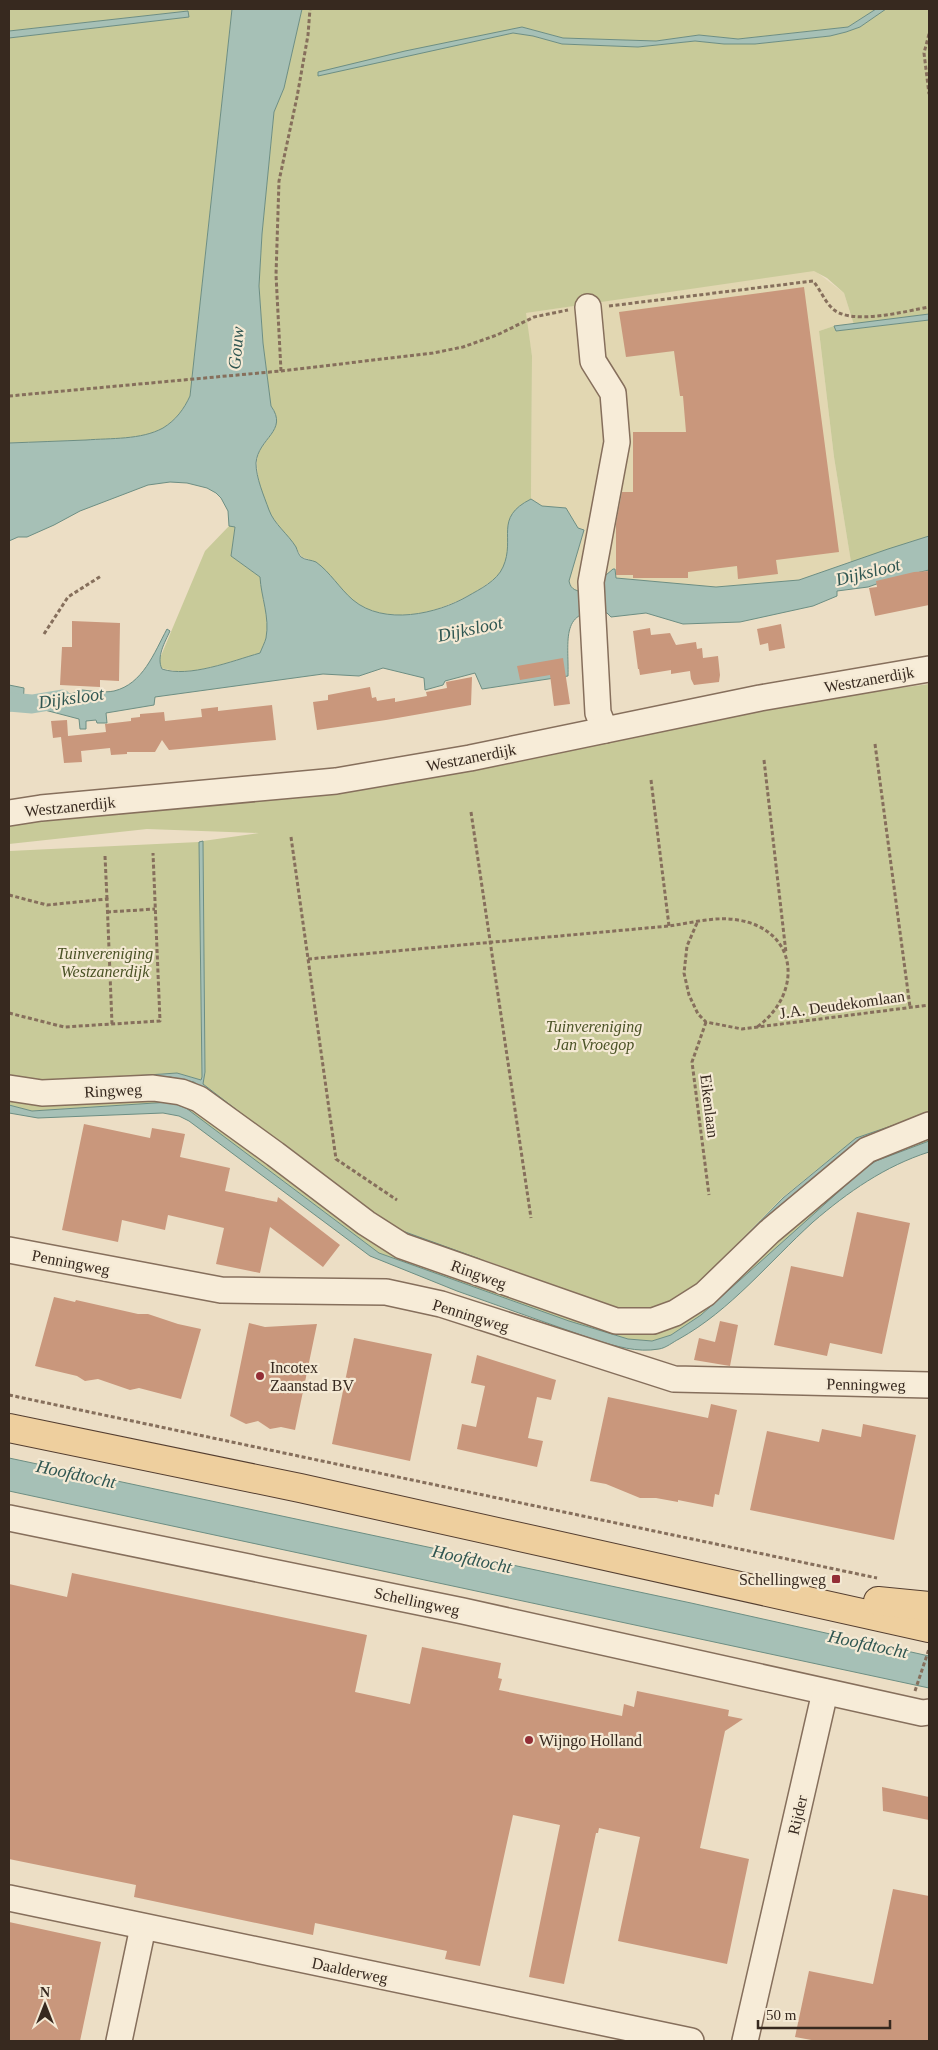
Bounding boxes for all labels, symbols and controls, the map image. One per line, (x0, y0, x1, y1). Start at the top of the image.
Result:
water label: Gouw (224, 326, 248, 370)
water label: Dijksloot (833, 554, 903, 590)
water label: Dijksloot (435, 612, 505, 646)
street label: Westzanerdijk (823, 663, 916, 697)
water label: Dijksloot (36, 683, 106, 713)
street label: Westzanerdijk (425, 740, 518, 776)
street label: Westzanerdijk (24, 793, 116, 821)
park label: Tuinvereniging Westzanerdijk (57, 945, 153, 981)
street label: J.A. Deudekomlaan (778, 987, 906, 1022)
park label: Tuinvereniging Jan Vroegop (546, 1018, 642, 1054)
street label: Eikenlaan (697, 1073, 722, 1139)
street label: Ringweg (84, 1080, 142, 1101)
street label: Penningweg (30, 1247, 111, 1279)
street label: Ringweg (448, 1257, 509, 1293)
street label: Penningweg (430, 1296, 511, 1336)
place label: Incotex Zaanstad BV (270, 1359, 354, 1394)
marker: Incotex Zaanstad BV (254, 1370, 266, 1382)
street label: Penningweg (826, 1375, 906, 1395)
water label: Hoofdtocht (33, 1456, 119, 1492)
water label: Hoofdtocht (429, 1541, 515, 1577)
place label: Schellingweg (739, 1571, 826, 1589)
marker: Schellingweg (830, 1573, 842, 1585)
street label: Schellingweg (372, 1584, 461, 1620)
water label: Hoofdtocht (825, 1626, 911, 1662)
place label: Wijngo Holland (539, 1732, 642, 1750)
marker: Wijngo Holland (523, 1734, 535, 1746)
street label: Rijder (785, 1793, 811, 1837)
street label: Daalderweg (310, 1954, 389, 1988)
north arrow (20, 1980, 70, 2030)
text: N (40, 1985, 50, 2000)
scale bar (758, 1998, 890, 2030)
text: 50 m (766, 2007, 797, 2023)

